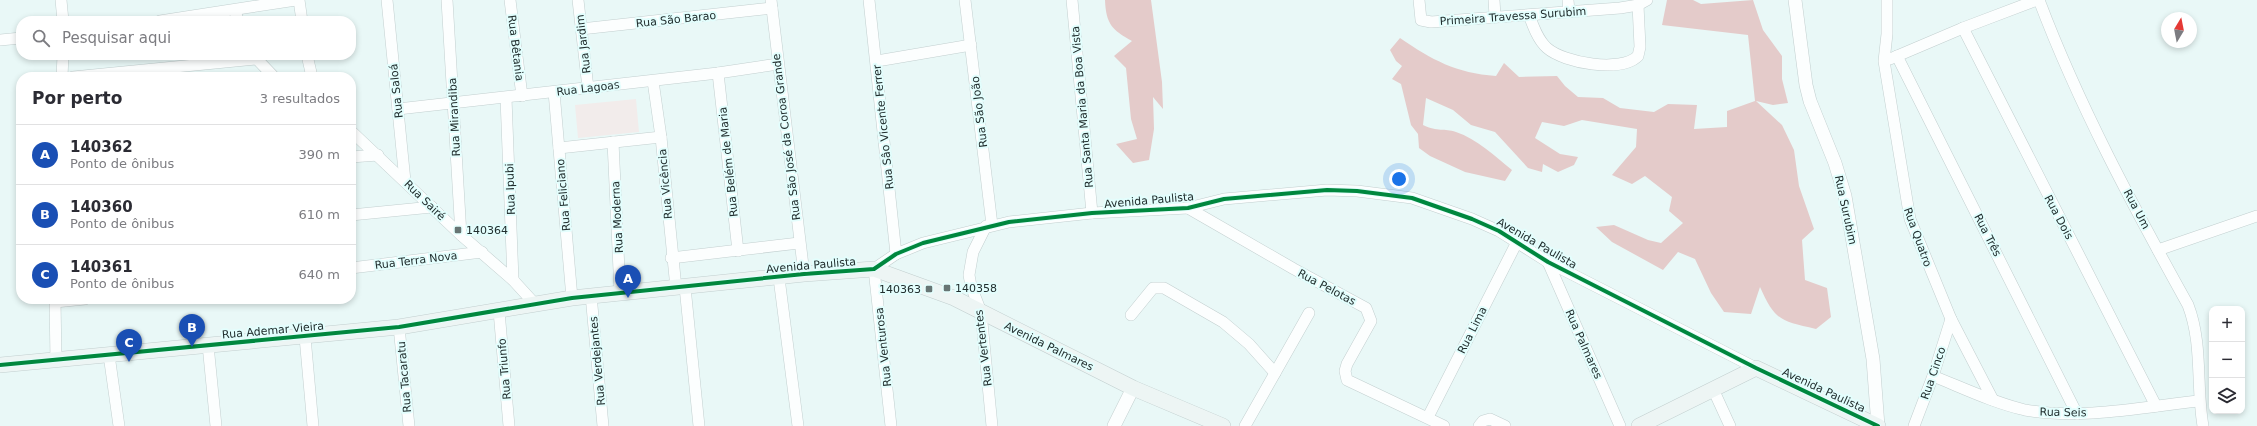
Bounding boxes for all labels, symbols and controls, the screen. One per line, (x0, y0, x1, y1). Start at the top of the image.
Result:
street label: Primeira Travessa Surubim (1439, 5, 1587, 28)
street label: Rua São Barao (635, 9, 717, 30)
north arrow (2161, 12, 2197, 48)
street label: Rua Bêtania (505, 14, 526, 82)
street label: Rua Jardim (573, 14, 594, 74)
search box (16, 16, 356, 60)
street label: Rua Santa Maria da Boa Vista (1069, 25, 1096, 188)
icon: search (30, 27, 52, 49)
text: Pesquisar aqui (62, 29, 171, 47)
street label: Rua São José da Coroa Grande (770, 53, 803, 221)
street label: Rua Saloá (387, 63, 406, 119)
street label: Rua Sâo Vicente Ferrer (870, 63, 897, 190)
street label: Rua São João (969, 75, 990, 148)
street label: Rua Mirandiba (446, 77, 463, 157)
street label: Rua Lagoas (556, 78, 621, 99)
text: Por perto (32, 88, 122, 108)
text: 3 resultados (260, 91, 340, 106)
street label: Rua Belém de Maria (716, 106, 741, 218)
text: 140362 (70, 138, 133, 156)
text: A (40, 147, 50, 162)
text: 390 m (298, 147, 340, 162)
street label: Rua Vicência (656, 148, 675, 220)
text: Ponto de ônibus (70, 156, 174, 171)
street label: Rua Feliciano (554, 158, 573, 232)
street label: Rua Ipubi (503, 163, 518, 215)
your location (1389, 169, 1409, 189)
street label: Rua Surubim (1832, 174, 1859, 246)
street label: Rua Sairé (401, 178, 448, 223)
street label: Rua Moderna (609, 180, 626, 253)
street label: Rua Um (2121, 187, 2152, 231)
street label: Avenida Paulista (1104, 190, 1195, 211)
street label: Rua Dois (2041, 193, 2076, 242)
text: 140360 (70, 198, 133, 216)
street label: Rua Quatro (1901, 206, 1934, 269)
text: B (40, 207, 50, 222)
text: 610 m (298, 207, 340, 222)
street label: Rua Três (1971, 212, 2004, 259)
street label: Avenida Paulista (1494, 215, 1579, 272)
text: Ponto de ônibus (70, 216, 174, 231)
place label: 140364 (466, 224, 508, 237)
marker: 140364 (453, 225, 463, 235)
street label: Rua Terra Nova (374, 249, 458, 272)
street label: Avenida Paulista (766, 255, 857, 276)
text: 140361 (70, 258, 133, 276)
pin: A (615, 265, 641, 298)
text: C (40, 267, 50, 282)
text: 640 m (298, 267, 340, 282)
street label: Rua Pelotas (1295, 267, 1358, 308)
text: Ponto de ônibus (70, 276, 174, 291)
place label: 140358 (955, 282, 997, 295)
place label: 140363 (879, 283, 921, 296)
marker: 140358 (942, 283, 952, 293)
marker: 140363 (924, 284, 934, 294)
street label: Rua Lima (1455, 305, 1490, 356)
map controls (2209, 306, 2245, 414)
button: + (2209, 306, 2245, 342)
street label: Rua Venturosa (873, 307, 894, 387)
street label: Rua Palmares (1562, 308, 1605, 381)
street label: Rua Vertentes (972, 309, 995, 387)
pin: B (179, 314, 205, 347)
street label: Rua Verdejantes (587, 316, 608, 406)
street label: Avenida Palmares (1002, 319, 1096, 374)
street label: Rua Ademar Vieira (221, 320, 325, 341)
pin: C (116, 329, 142, 362)
street label: Rua Triunfo (495, 337, 514, 400)
street label: Rua Tacaratu (395, 341, 414, 413)
button: − (2209, 342, 2245, 378)
street label: Rua Cinco (1918, 345, 1949, 401)
street label: Avenida Paulista (1780, 366, 1867, 415)
button: layers (2209, 378, 2245, 414)
street label: Rua Seis (2039, 406, 2087, 419)

